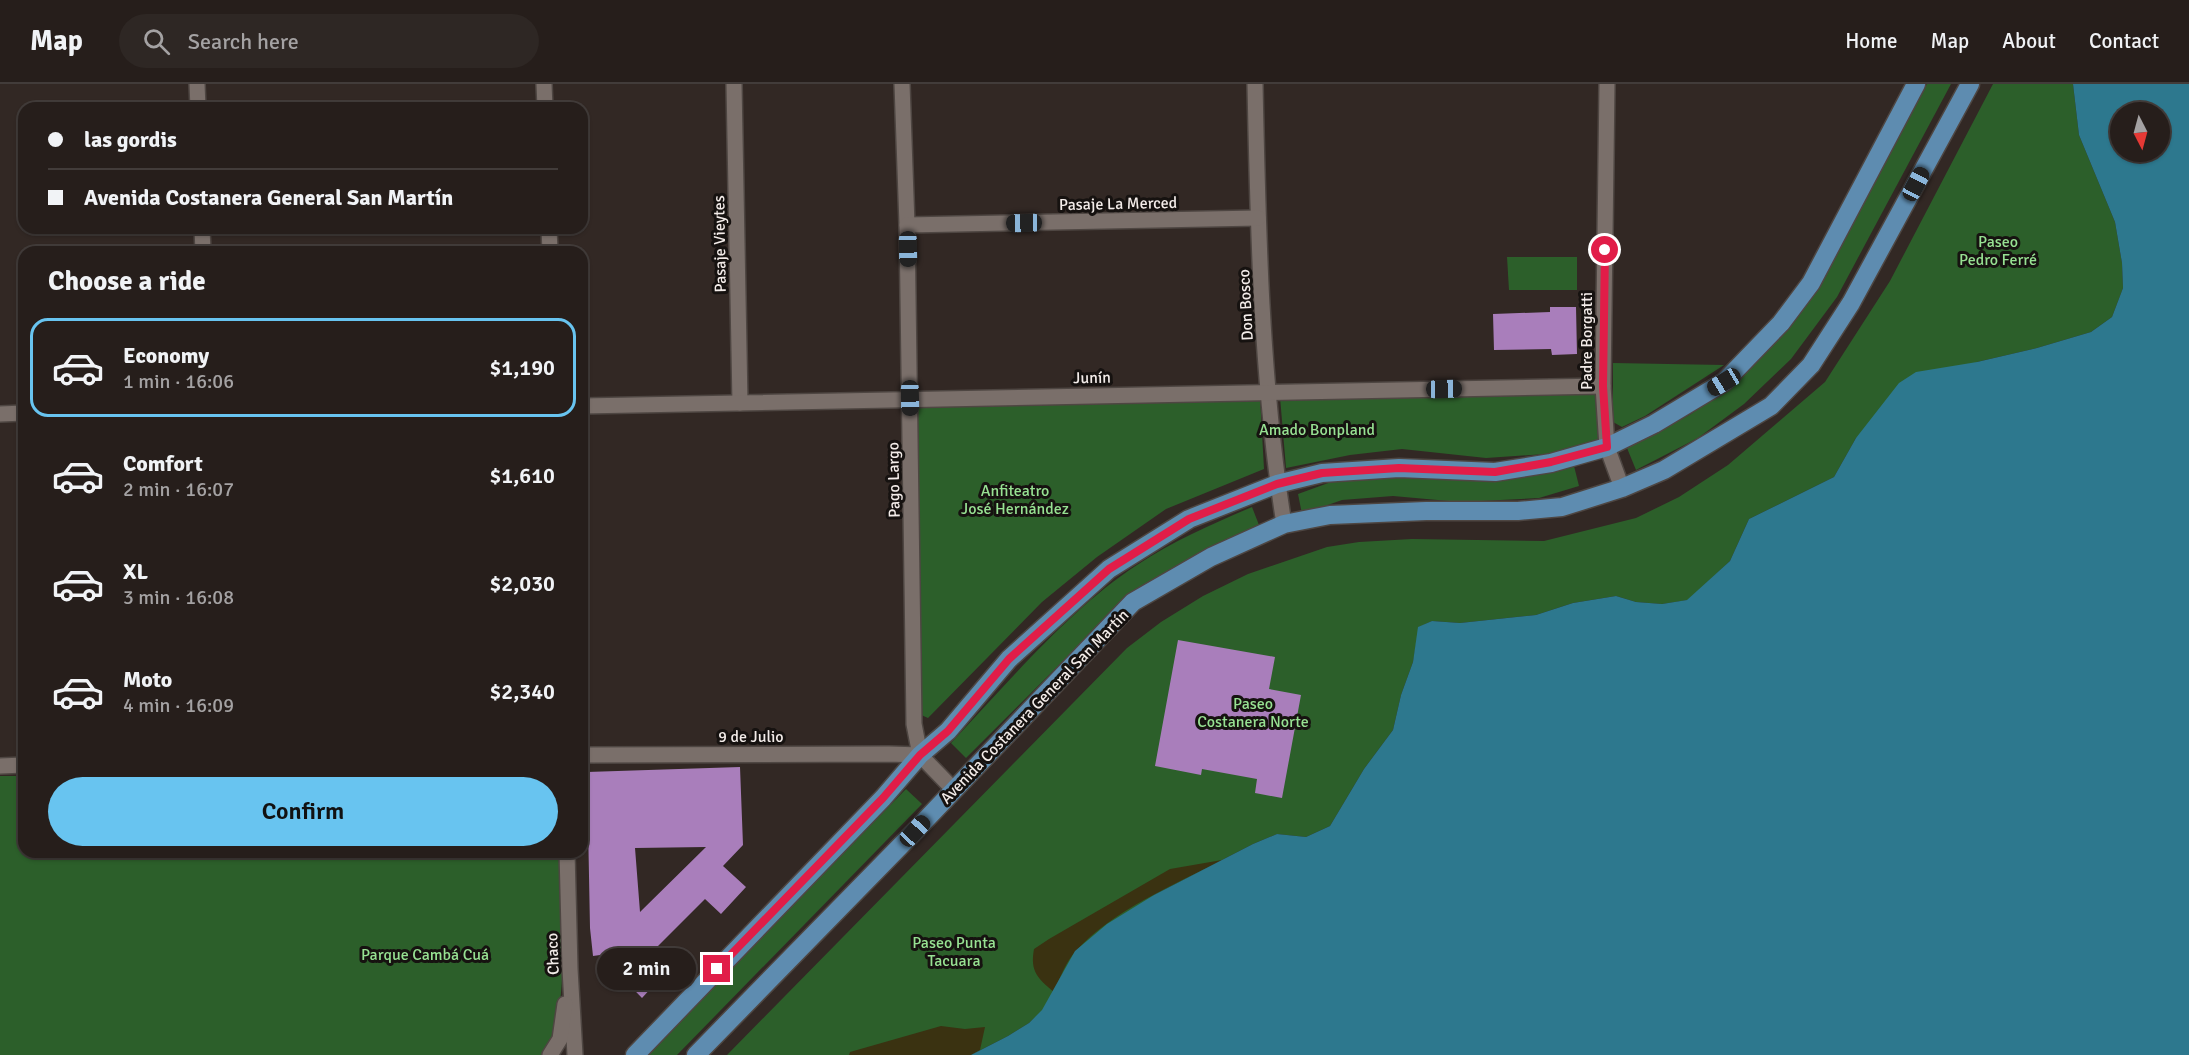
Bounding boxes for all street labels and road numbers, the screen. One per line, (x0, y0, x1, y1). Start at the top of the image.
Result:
street label: Pasaje La Merced (1059, 193, 1177, 215)
street label: Pasaje Vieytes (709, 195, 731, 293)
street label: Don Bosco (1234, 269, 1258, 341)
street label: Padre Borgatti (1577, 292, 1597, 390)
street label: Junín (1073, 368, 1111, 388)
street label: Pago Largo (883, 442, 905, 518)
street label: Avenida Costanera General San Martín (936, 605, 1133, 808)
street label: 9 de Julio (718, 727, 784, 747)
street label: Chaco (542, 933, 564, 975)

